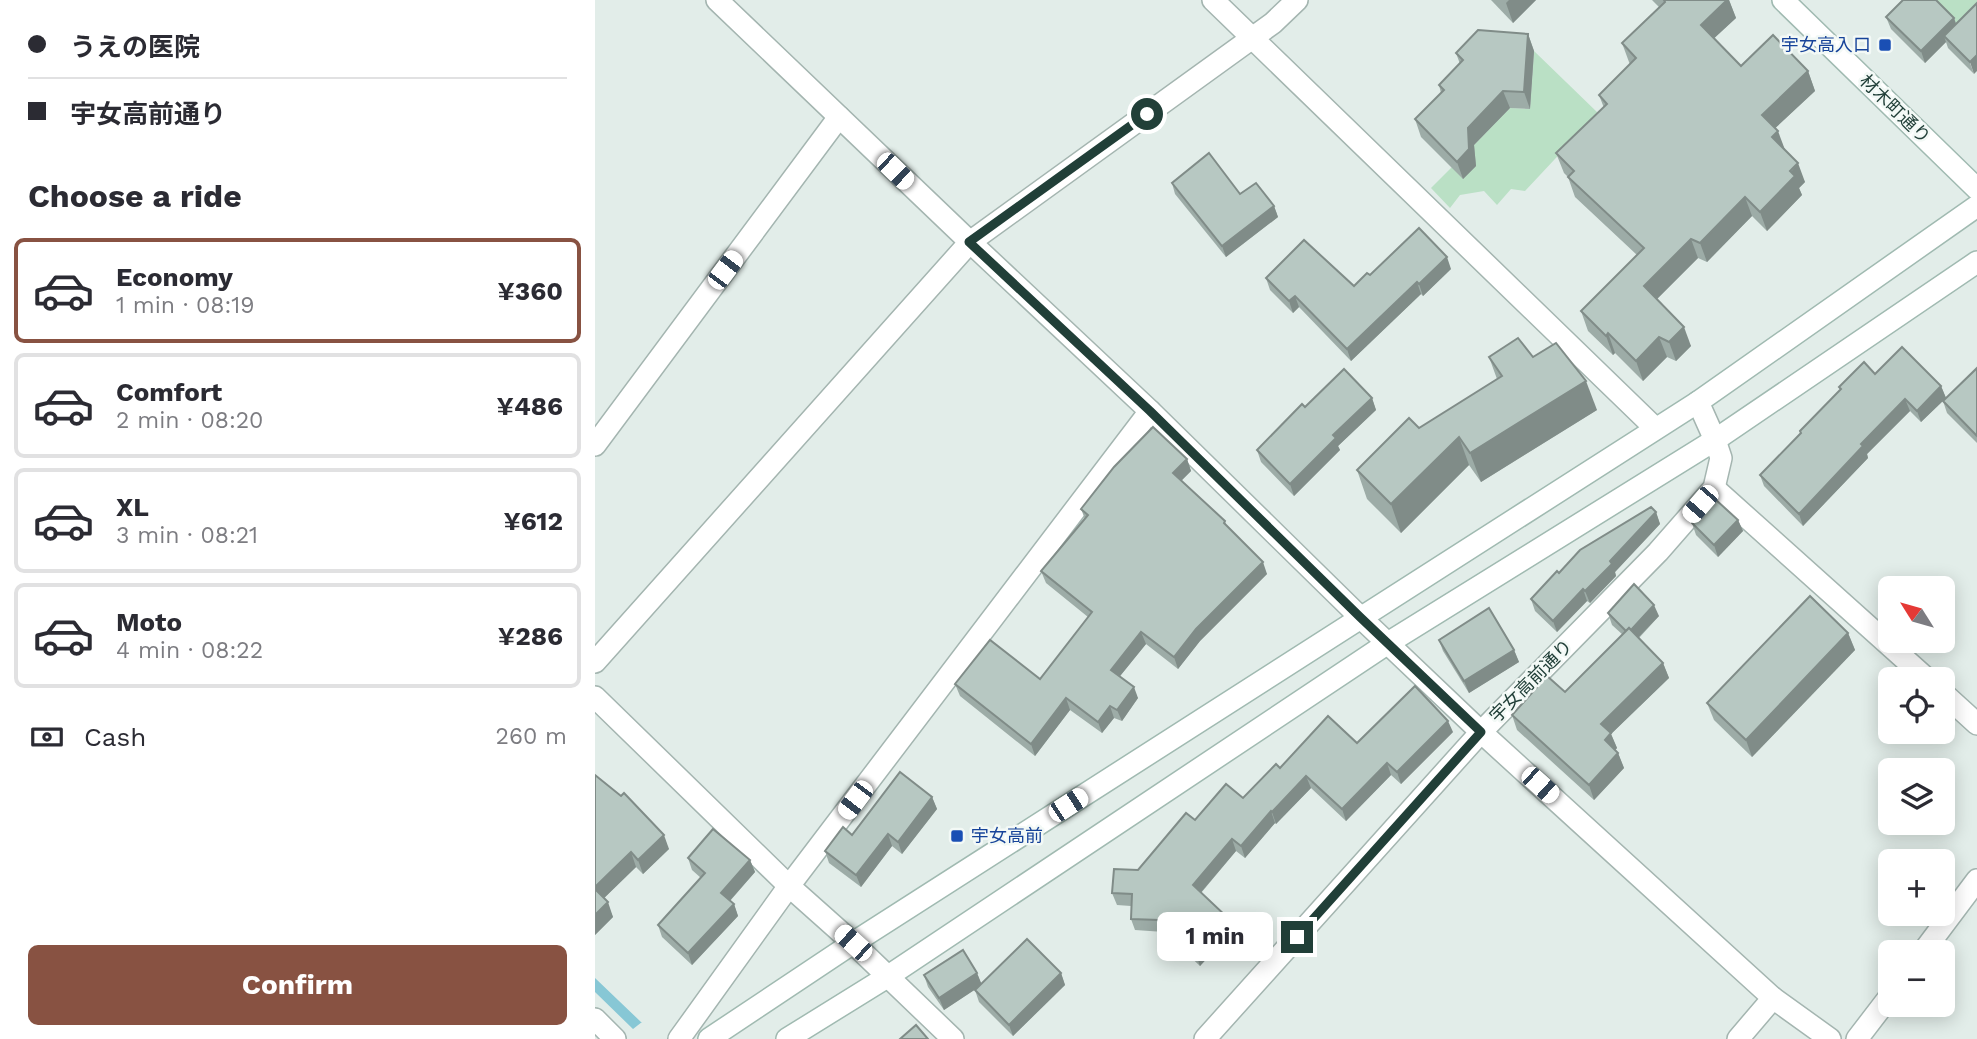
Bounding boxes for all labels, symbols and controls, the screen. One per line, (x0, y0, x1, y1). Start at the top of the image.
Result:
text: うえの医院 (70, 32, 200, 62)
place label: 宇女高入口 (1781, 34, 1871, 55)
marker: 宇女高入口 (1877, 37, 1893, 53)
street label: 材木町通り (1856, 70, 1935, 147)
route start (1131, 98, 1163, 130)
text: 宇女高前通り (70, 99, 226, 129)
car (873, 149, 918, 193)
text: Choose a ride (28, 177, 242, 215)
car (704, 247, 747, 293)
icon: car (32, 259, 95, 322)
text: Economy (116, 262, 233, 292)
text: ¥360 (498, 276, 563, 306)
text: 1 min · 08:19 (116, 292, 254, 319)
icon: car (32, 374, 95, 437)
text: Comfort (116, 377, 222, 407)
text: ¥486 (497, 391, 563, 421)
text: 2 min · 08:20 (116, 407, 263, 434)
car (1679, 481, 1722, 527)
icon: car (32, 489, 95, 552)
text: XL (116, 492, 149, 522)
text: ¥612 (503, 506, 563, 536)
text: 3 min · 08:21 (116, 522, 258, 549)
north arrow (1878, 576, 1955, 653)
map controls (1878, 576, 1955, 1017)
icon: car (32, 604, 95, 667)
text: Moto (116, 607, 182, 637)
text: ¥286 (498, 621, 563, 651)
street label: 宇女高前通り (1485, 635, 1576, 726)
text: 4 min · 08:22 (116, 637, 263, 664)
button: locate (1878, 667, 1955, 744)
icon: cash (28, 718, 66, 756)
text: Cash (84, 722, 146, 752)
text: 260 m (496, 723, 567, 750)
button: layers (1878, 758, 1955, 835)
car (1518, 763, 1563, 807)
car (834, 777, 877, 823)
car (1045, 785, 1092, 825)
place label: 宇女高前 (971, 825, 1043, 846)
marker: 宇女高前 (949, 828, 965, 844)
button: + (1878, 849, 1955, 926)
callout: 1 min (1157, 912, 1273, 962)
car (831, 921, 876, 965)
route end (1281, 921, 1313, 953)
text: 1 min (1185, 923, 1245, 950)
button: − (1878, 940, 1955, 1017)
button: Confirm (28, 945, 567, 1025)

